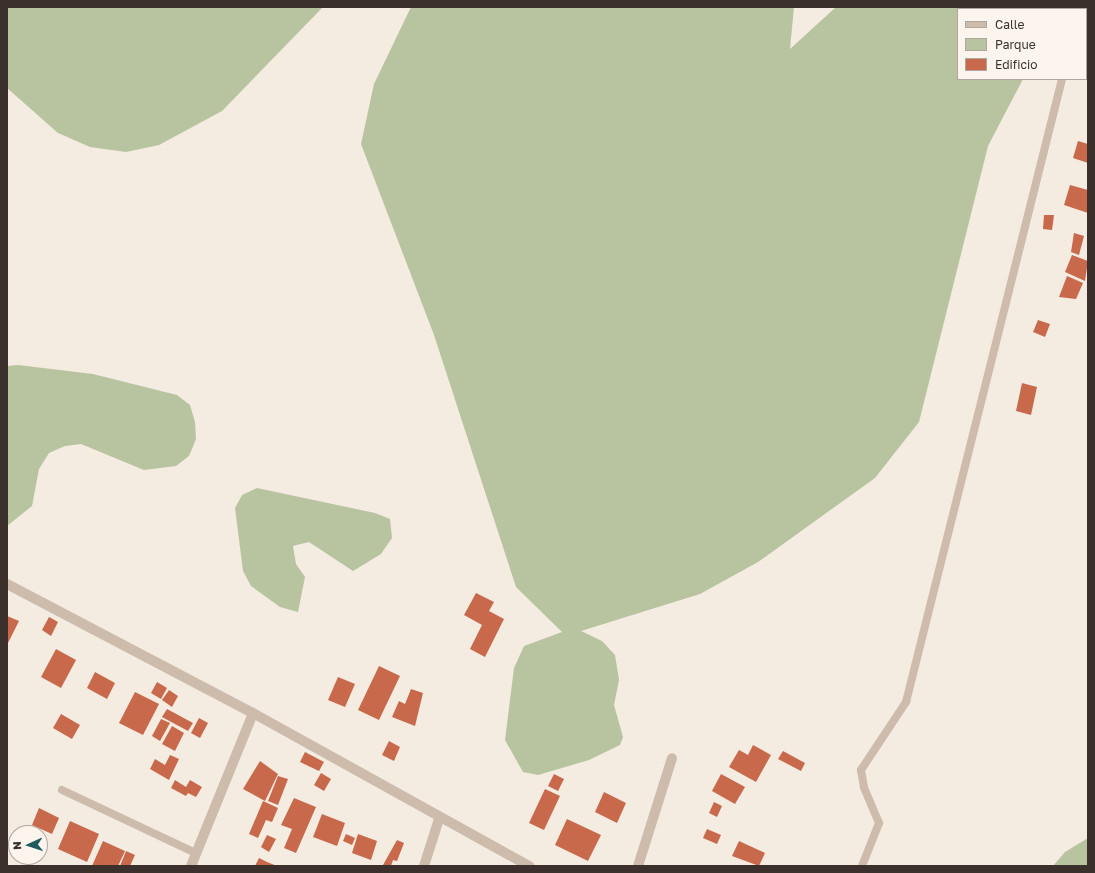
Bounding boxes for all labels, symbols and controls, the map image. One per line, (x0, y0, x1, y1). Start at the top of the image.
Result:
legend (957, 8, 1087, 80)
text: Calle (995, 17, 1024, 32)
text: Parque (995, 37, 1036, 52)
text: Edificio (995, 57, 1037, 72)
north arrow (8, 825, 48, 865)
text: N (10, 841, 23, 850)

